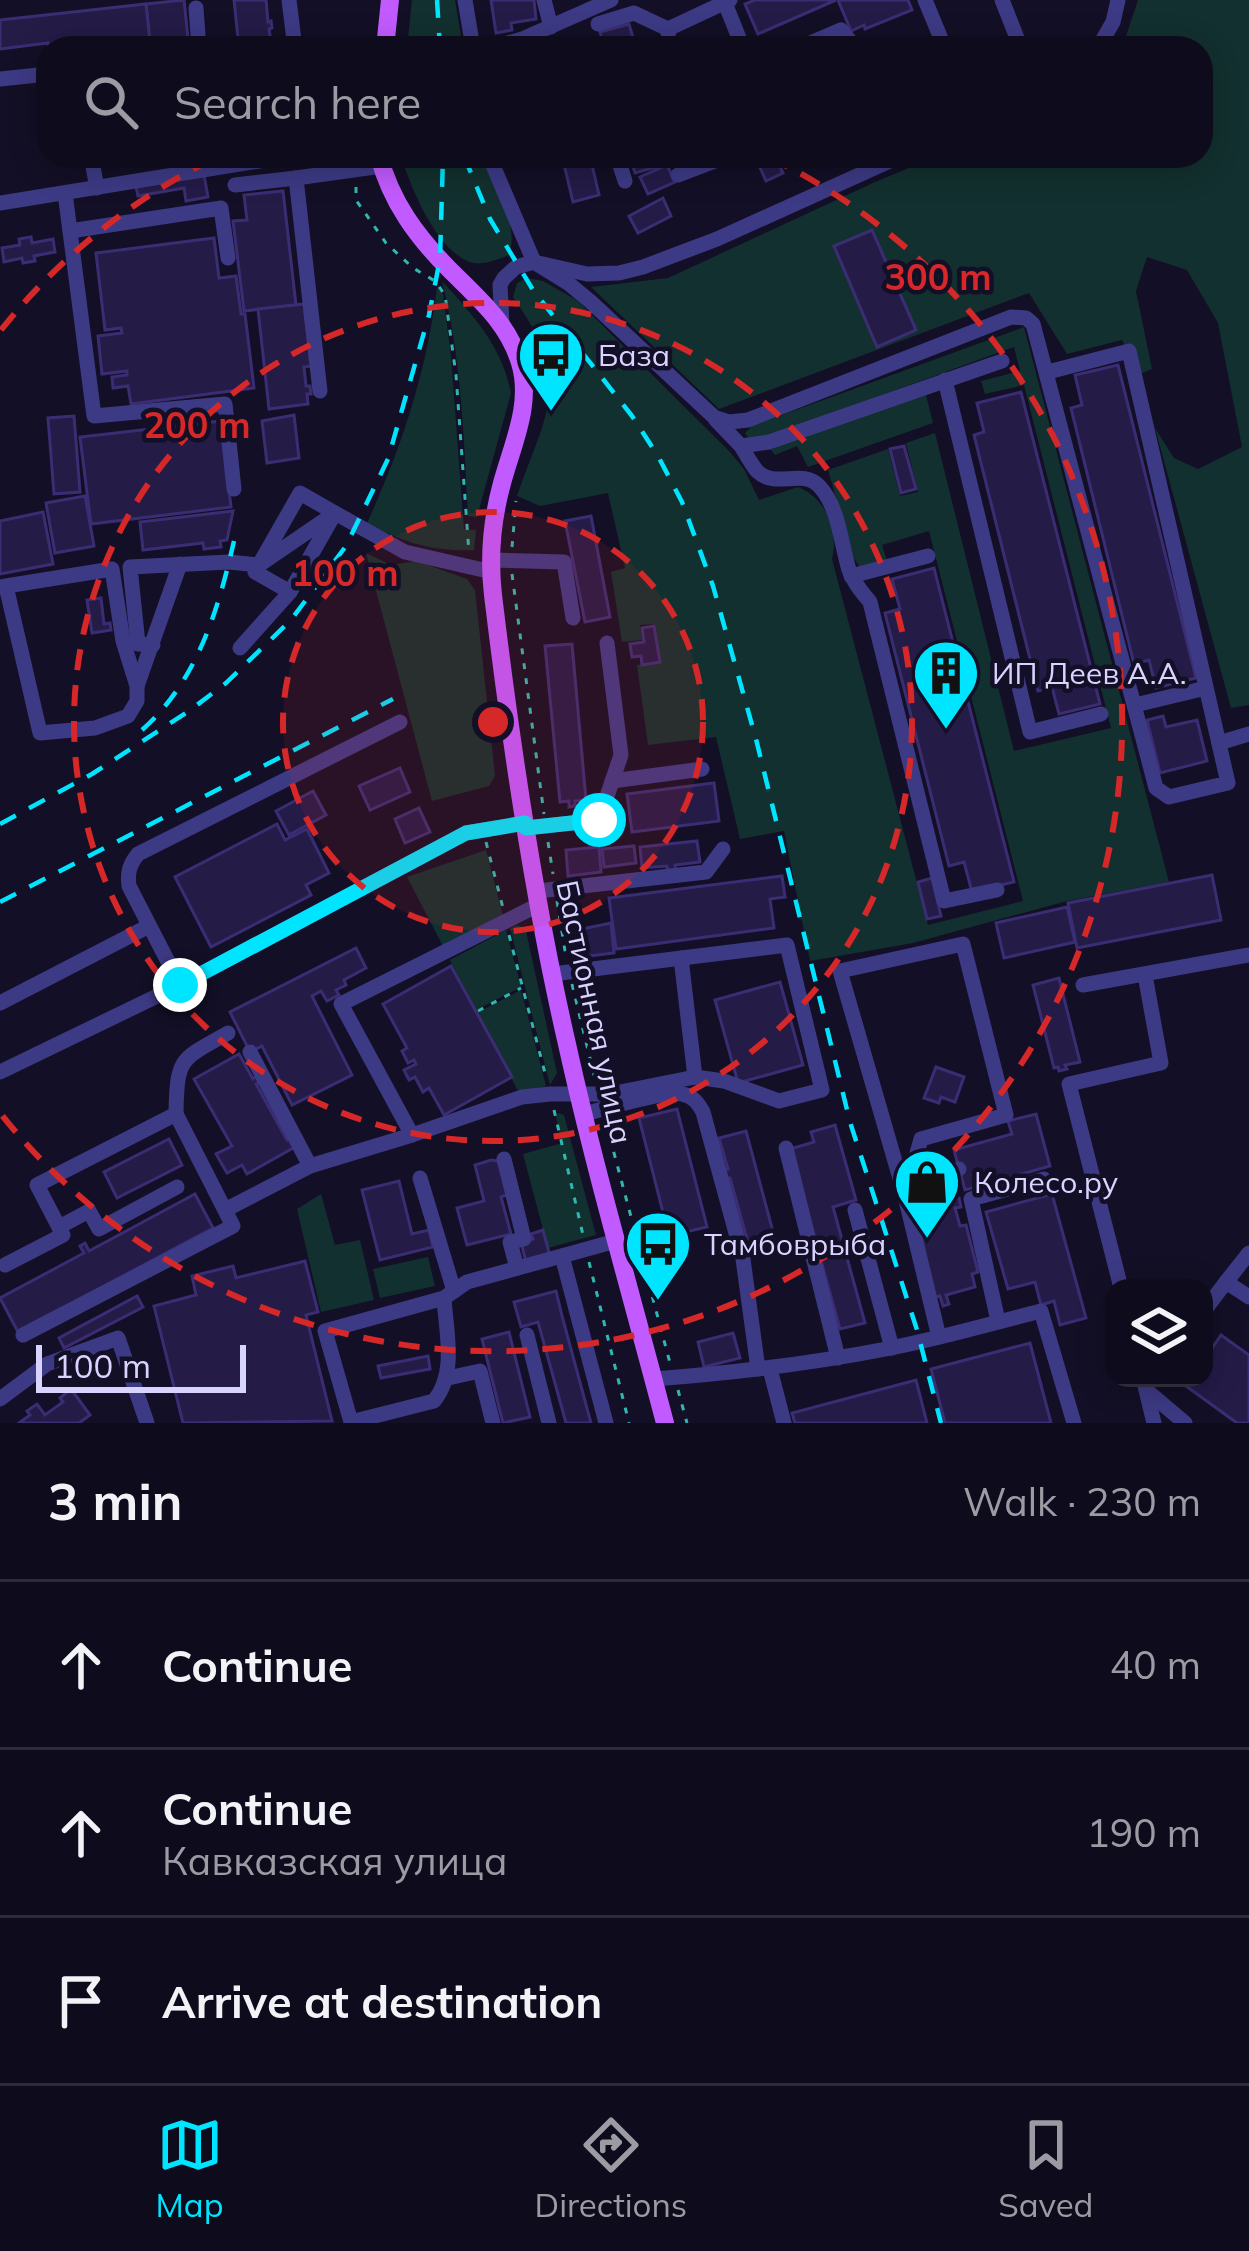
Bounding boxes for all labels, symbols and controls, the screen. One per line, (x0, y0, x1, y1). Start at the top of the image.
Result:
search box (36, 36, 1213, 168)
icon: search (78, 69, 144, 135)
text: Search here (174, 74, 421, 130)
text: 300 m (884, 254, 992, 299)
bus stop icon: База (516, 320, 586, 414)
place label: База (598, 336, 670, 374)
text: 200 m (143, 402, 251, 447)
text: 100 m (291, 550, 399, 595)
building icon: ИП Деев А.А. (911, 638, 981, 732)
place label: ИП Деев А.А. (992, 654, 1187, 692)
centre of rings (472, 701, 514, 743)
route start (572, 793, 626, 847)
street label: Бастионная улица (548, 877, 642, 1147)
route end (153, 958, 207, 1012)
shop icon: Колесо.ру (892, 1147, 962, 1241)
place label: Колесо.ру (974, 1163, 1118, 1201)
bus stop icon: Тамбоврыба (623, 1209, 693, 1303)
place label: Тамбоврыба (704, 1225, 886, 1263)
map controls (1105, 1279, 1213, 1387)
button: layers (1105, 1279, 1213, 1387)
scale bar (36, 1339, 246, 1392)
text: 100 m (54, 1345, 151, 1386)
text: 3 min (48, 1469, 183, 1533)
text: Walk · 230 m (963, 1477, 1201, 1526)
icon: ahead (48, 1632, 114, 1698)
text: Continue (162, 1637, 352, 1693)
text: 40 m (1110, 1640, 1201, 1689)
text: Continue (162, 1780, 352, 1836)
icon: ahead (48, 1800, 114, 1866)
text: 190 m (1086, 1808, 1201, 1857)
text: Кавказская улица (162, 1836, 507, 1885)
icon: arrive (48, 1968, 114, 2034)
text: Arrive at destination (162, 1973, 602, 2029)
tab: Map (156, 2112, 223, 2225)
tab: Directions (535, 2112, 687, 2225)
tab: Saved (998, 2112, 1093, 2225)

